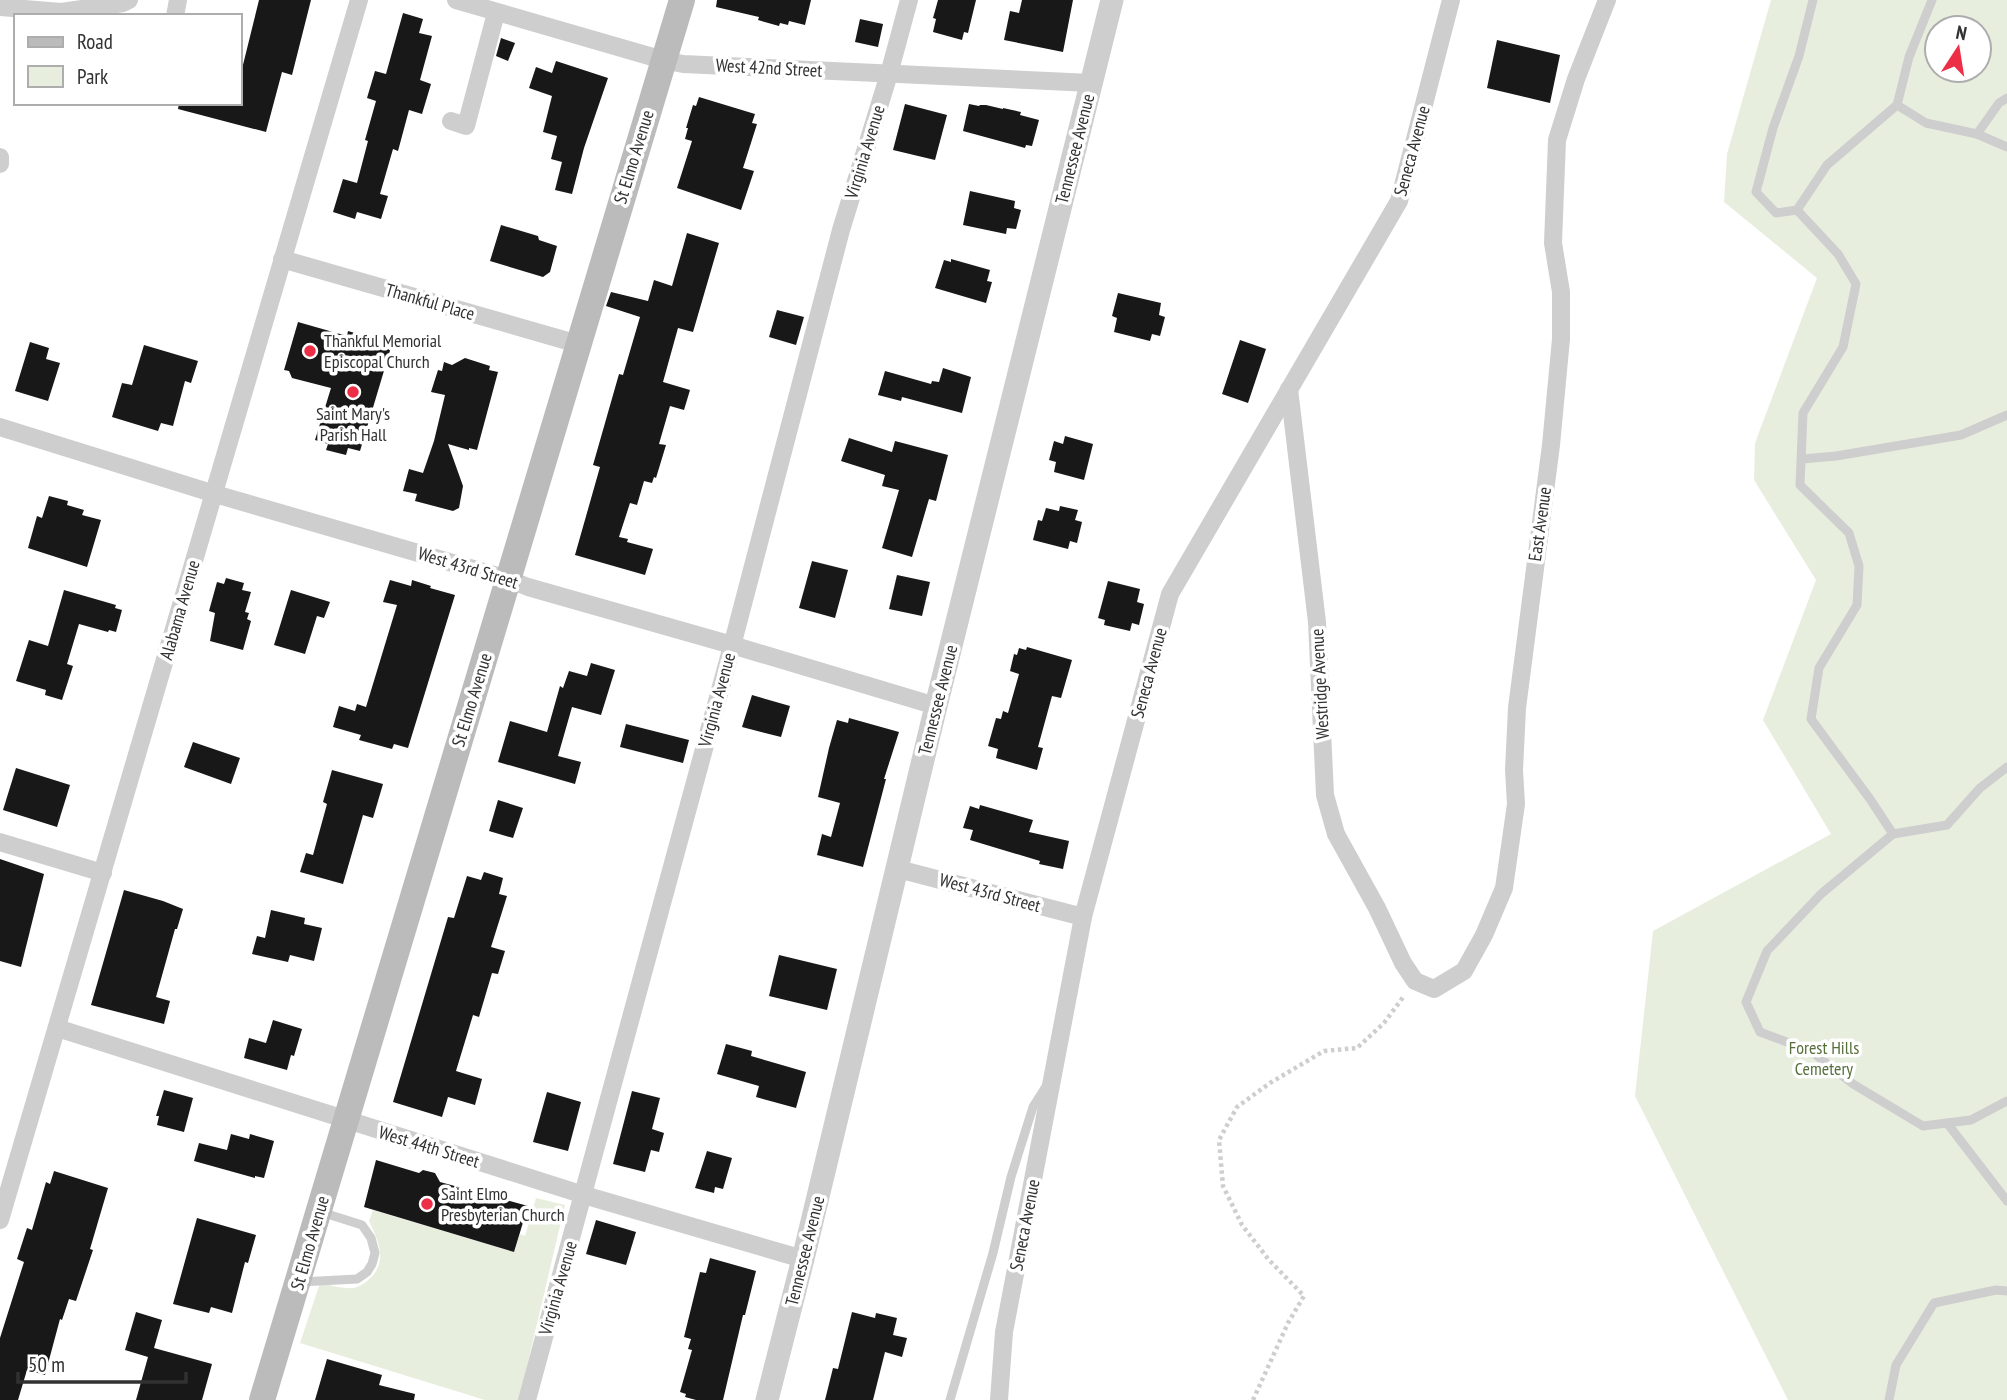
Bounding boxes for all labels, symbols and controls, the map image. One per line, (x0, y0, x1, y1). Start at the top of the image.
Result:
legend (14, 14, 242, 105)
north arrow (1923, 14, 1993, 84)
text: N (1954, 20, 1969, 45)
text: Road (77, 28, 113, 55)
street label: West 42nd Street (715, 53, 823, 82)
text: Park (77, 63, 108, 90)
street label: Tennessee Avenue (1050, 91, 1099, 206)
street label: Virginia Avenue (839, 102, 890, 202)
street label: Seneca Avenue (1388, 103, 1435, 199)
street label: St Elmo Avenue (608, 107, 659, 206)
street label: Thankful Place (383, 278, 477, 325)
place label: Thankful Memorial Episcopal Church (324, 329, 442, 373)
marker: Thankful Memorial Episcopal Church (302, 343, 318, 359)
marker: Saint Mary's Parish Hall (345, 384, 361, 400)
place label: Saint Mary's Parish Hall (316, 402, 390, 446)
street label: East Avenue (1523, 485, 1556, 563)
street label: West 43rd Street (415, 541, 521, 594)
street label: Alabama Avenue (154, 557, 205, 662)
street label: Seneca Avenue (1125, 625, 1172, 721)
street label: Westridge Avenue (1305, 628, 1334, 740)
street label: Tennessee Avenue (913, 642, 962, 757)
street label: St Elmo Avenue (446, 650, 497, 749)
street label: Virginia Avenue (693, 650, 740, 751)
street label: West 43rd Street (937, 868, 1043, 917)
park label: Forest Hills Cemetery (1789, 1036, 1859, 1080)
street label: West 44th Street (376, 1120, 482, 1173)
street label: Seneca Avenue (1004, 1177, 1045, 1273)
place label: Saint Elmo Presbyterian Church (441, 1182, 565, 1226)
street label: St Elmo Avenue (285, 1193, 334, 1293)
street label: Tennessee Avenue (780, 1193, 829, 1308)
marker: Saint Elmo Presbyterian Church (419, 1196, 435, 1212)
street label: Virginia Avenue (533, 1238, 582, 1338)
scale bar (18, 1340, 186, 1384)
text: 50 m (28, 1351, 65, 1378)

